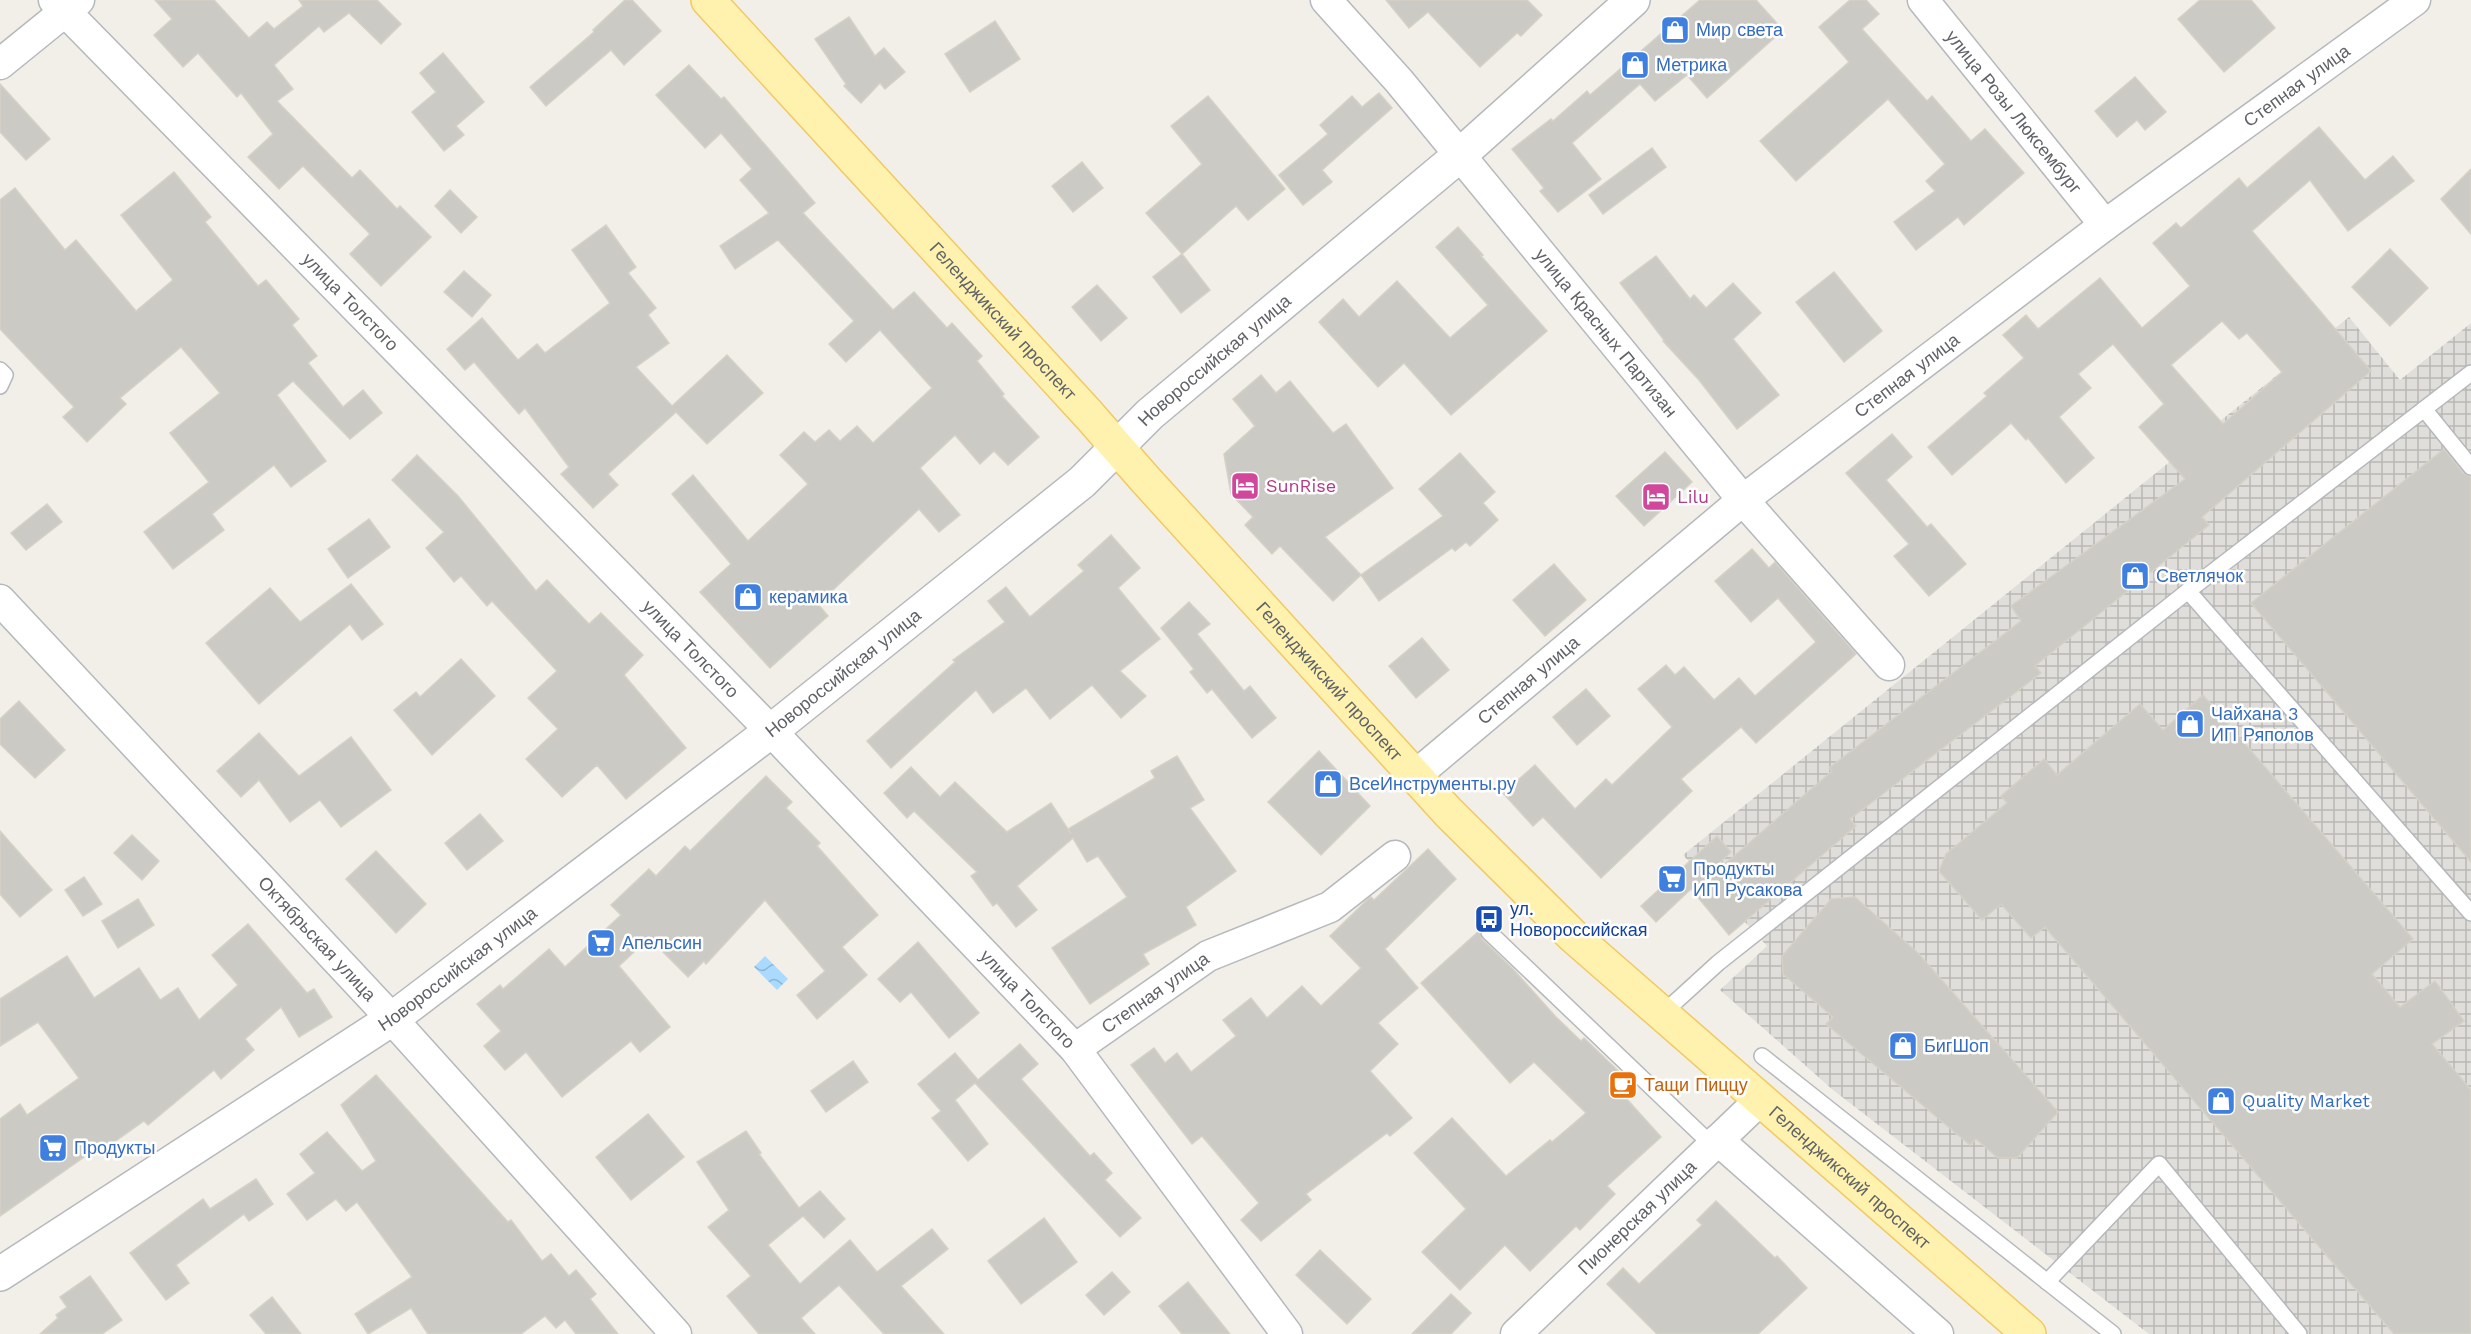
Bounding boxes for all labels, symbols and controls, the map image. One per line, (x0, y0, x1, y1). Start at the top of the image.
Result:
shop icon: Мир света (1659, 14, 1691, 46)
place label: Мир света (1696, 19, 1784, 40)
street label: улица Розы Люксембург (1942, 26, 2087, 198)
street label: Степная улица (2239, 39, 2355, 131)
shop icon: Метрика (1619, 49, 1651, 81)
place label: Метрика (1656, 54, 1728, 75)
street label: Геленджикский проспект (925, 237, 1081, 404)
street label: улица Красных Партизан (1531, 244, 1682, 421)
street label: улица Толстого (298, 248, 403, 355)
street label: Новороссийская улица (1133, 289, 1296, 430)
street label: Степная улица (1850, 328, 1964, 422)
hotel icon: SunRise (1229, 470, 1261, 502)
place label: SunRise (1266, 475, 1336, 496)
hotel icon: Lilu (1640, 481, 1672, 513)
place label: Lilu (1677, 486, 1709, 507)
shop icon: Светлячок (2119, 560, 2151, 592)
place label: Светлячок (2156, 565, 2243, 586)
shop icon: керамика (732, 581, 764, 613)
place label: керамика (769, 586, 849, 607)
street label: улица Толстого (638, 595, 743, 702)
street label: Геленджикский проспект (1252, 597, 1407, 765)
street label: Новороссийская улица (761, 604, 926, 741)
street label: Степная улица (1473, 631, 1584, 729)
place label: Чайхана 3 ИП Ряполов (2211, 703, 2314, 745)
shop icon: Чайхана 3 ИП Ряполов (2174, 708, 2206, 740)
shop icon: ВсеИнструменты.ру (1312, 768, 1344, 800)
place label: ВсеИнструменты.ру (1349, 773, 1516, 794)
place label: Продукты ИП Русакова (1693, 858, 1803, 900)
supermarket icon: Продукты ИП Русакова (1656, 863, 1688, 895)
street label: Октябрьская улица (254, 872, 381, 1006)
place label: ул. Новороссийская (1510, 898, 1648, 940)
street label: Новороссийская улица (374, 901, 541, 1035)
bus stop icon: ул. Новороссийская (1473, 903, 1505, 935)
supermarket icon: Апельсин (585, 927, 617, 959)
place label: Апельсин (622, 932, 702, 953)
street label: улица Толстого (976, 945, 1080, 1053)
street label: Степная улица (1097, 947, 1214, 1037)
shop icon: БигШоп (1887, 1030, 1919, 1062)
place label: БигШоп (1924, 1035, 1989, 1056)
cafe icon: Тащи Пиццу (1607, 1069, 1639, 1101)
place label: Тащи Пиццу (1644, 1074, 1748, 1095)
shop icon: Quality Market (2205, 1085, 2237, 1117)
place label: Quality Market (2242, 1090, 2370, 1111)
street label: Геленджикский проспект (1765, 1101, 1935, 1253)
supermarket icon: Продукты (37, 1132, 69, 1164)
place label: Продукты (74, 1137, 155, 1158)
street label: Пионерская улица (1573, 1155, 1701, 1279)

